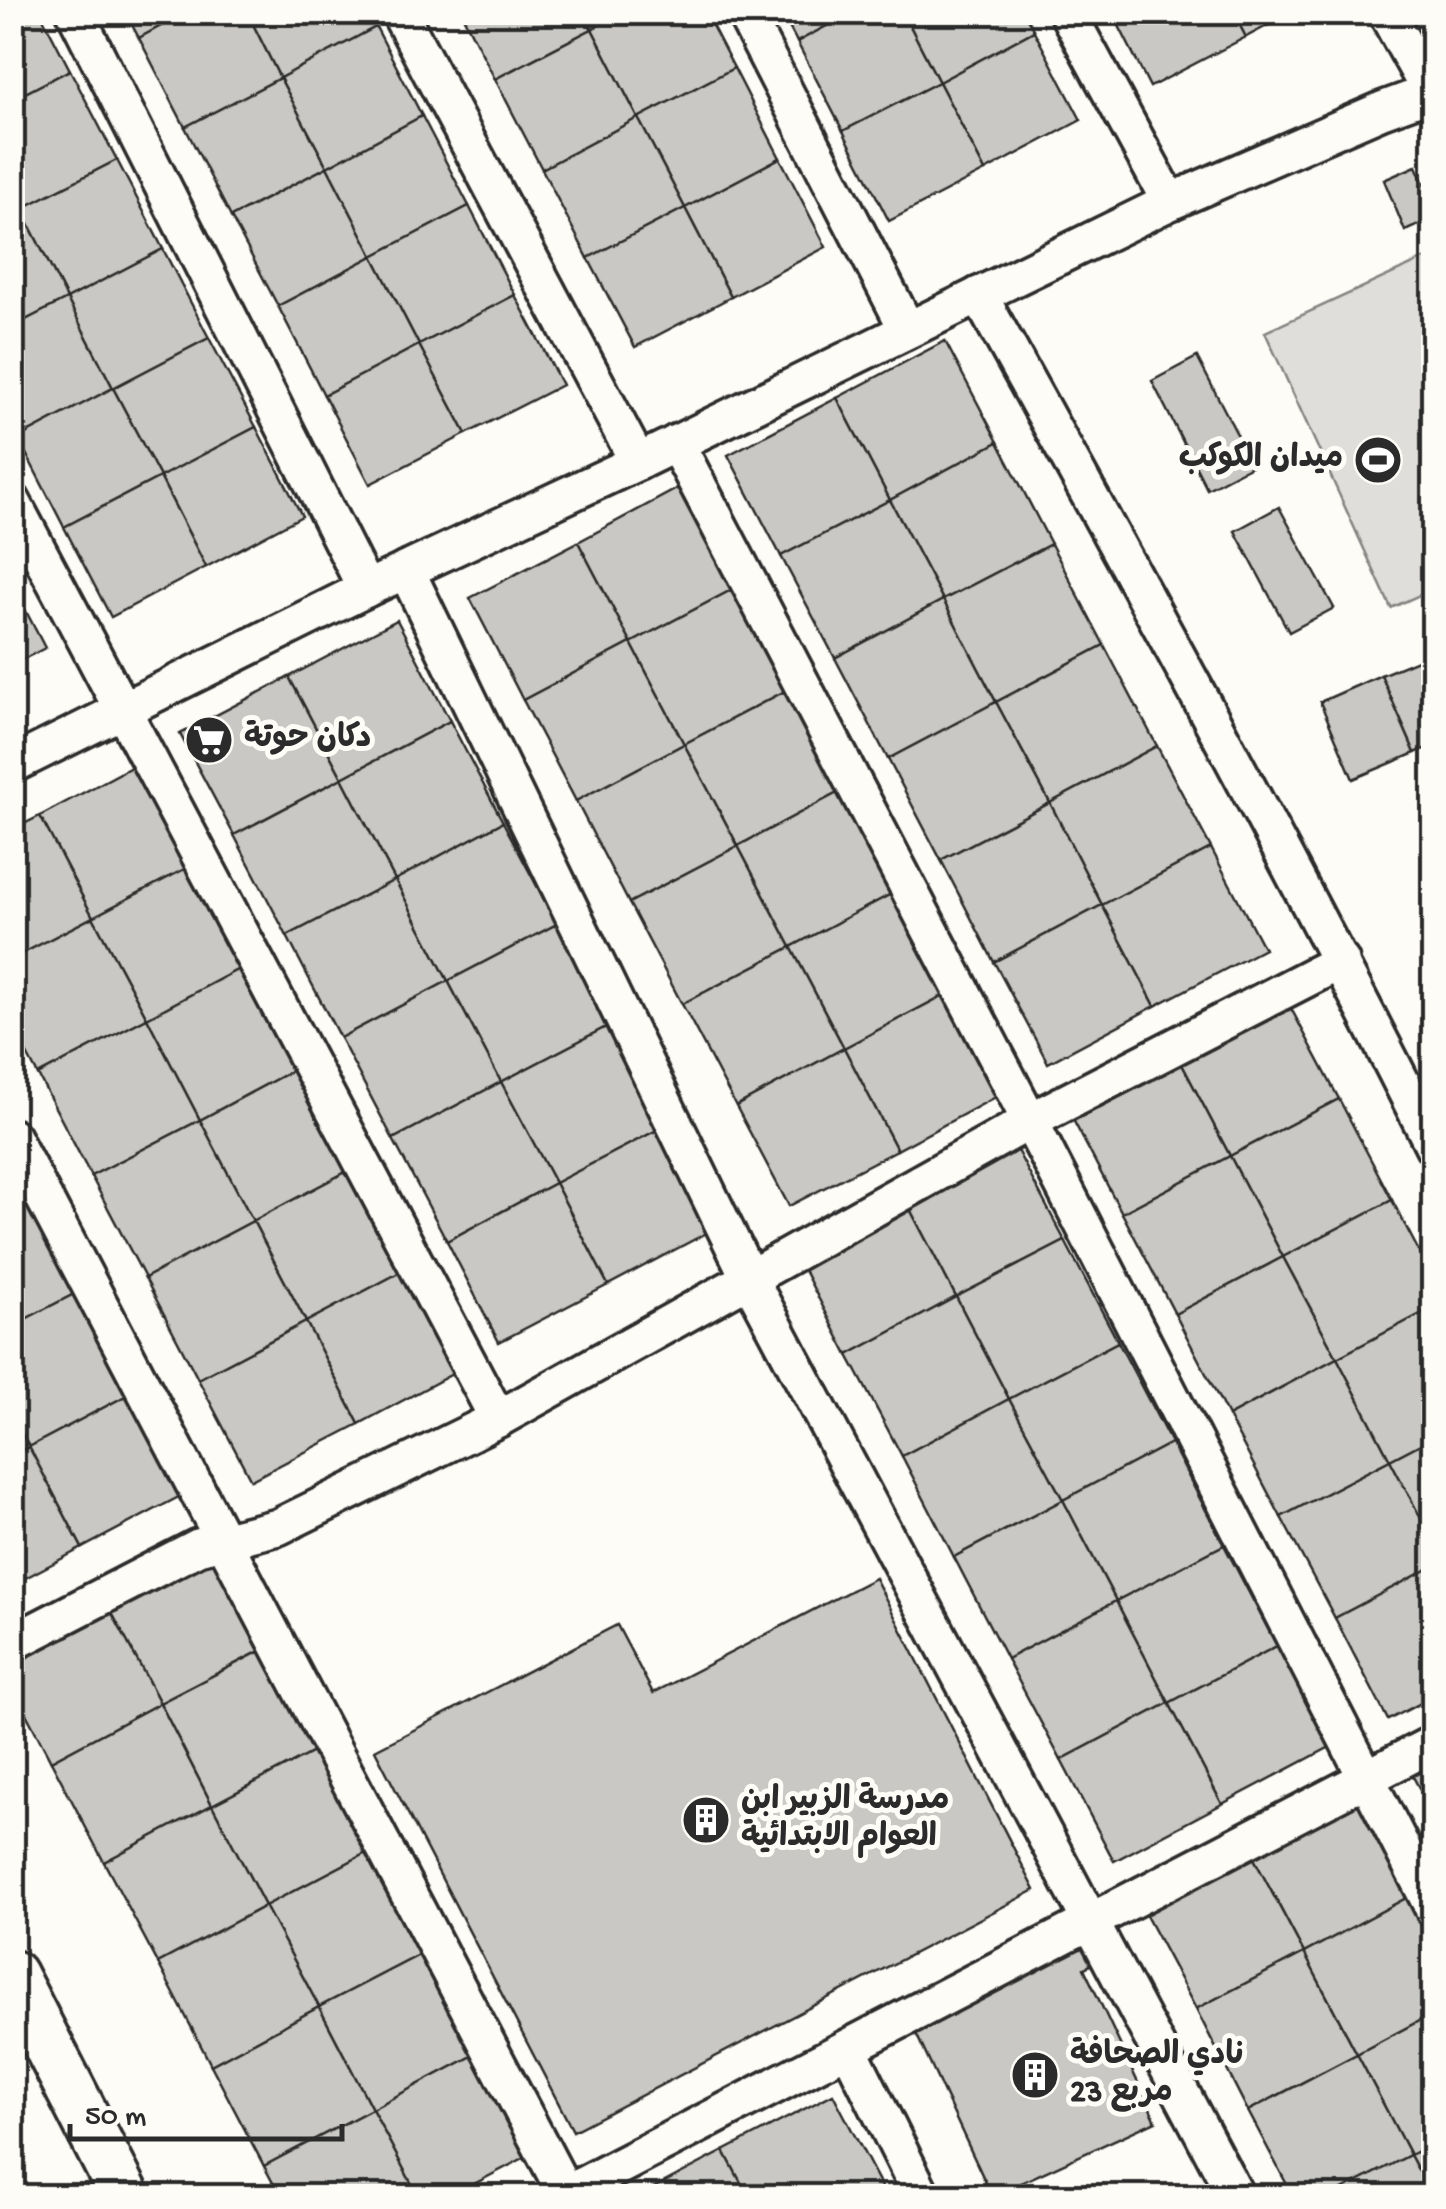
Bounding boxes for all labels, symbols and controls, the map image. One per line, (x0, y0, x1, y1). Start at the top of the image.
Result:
sports icon: ميدان الكوكب (1352, 434, 1404, 486)
place label: ميدان الكوكب (1179, 441, 1343, 479)
supermarket icon: دكان حوتة (183, 714, 235, 766)
place label: دكان حوتة (244, 720, 371, 759)
place label: مدرسة الزبير ابن العوام الابتدائية (741, 1782, 949, 1858)
building icon: مدرسة الزبير ابن العوام الابتدائية (680, 1794, 732, 1846)
place label: نادي الصحافة مربع 23 (1070, 2035, 1244, 2113)
building icon: نادي الصحافة مربع 23 (1009, 2049, 1061, 2101)
scale bar (70, 2079, 342, 2141)
text: 50 m (85, 2101, 146, 2136)

